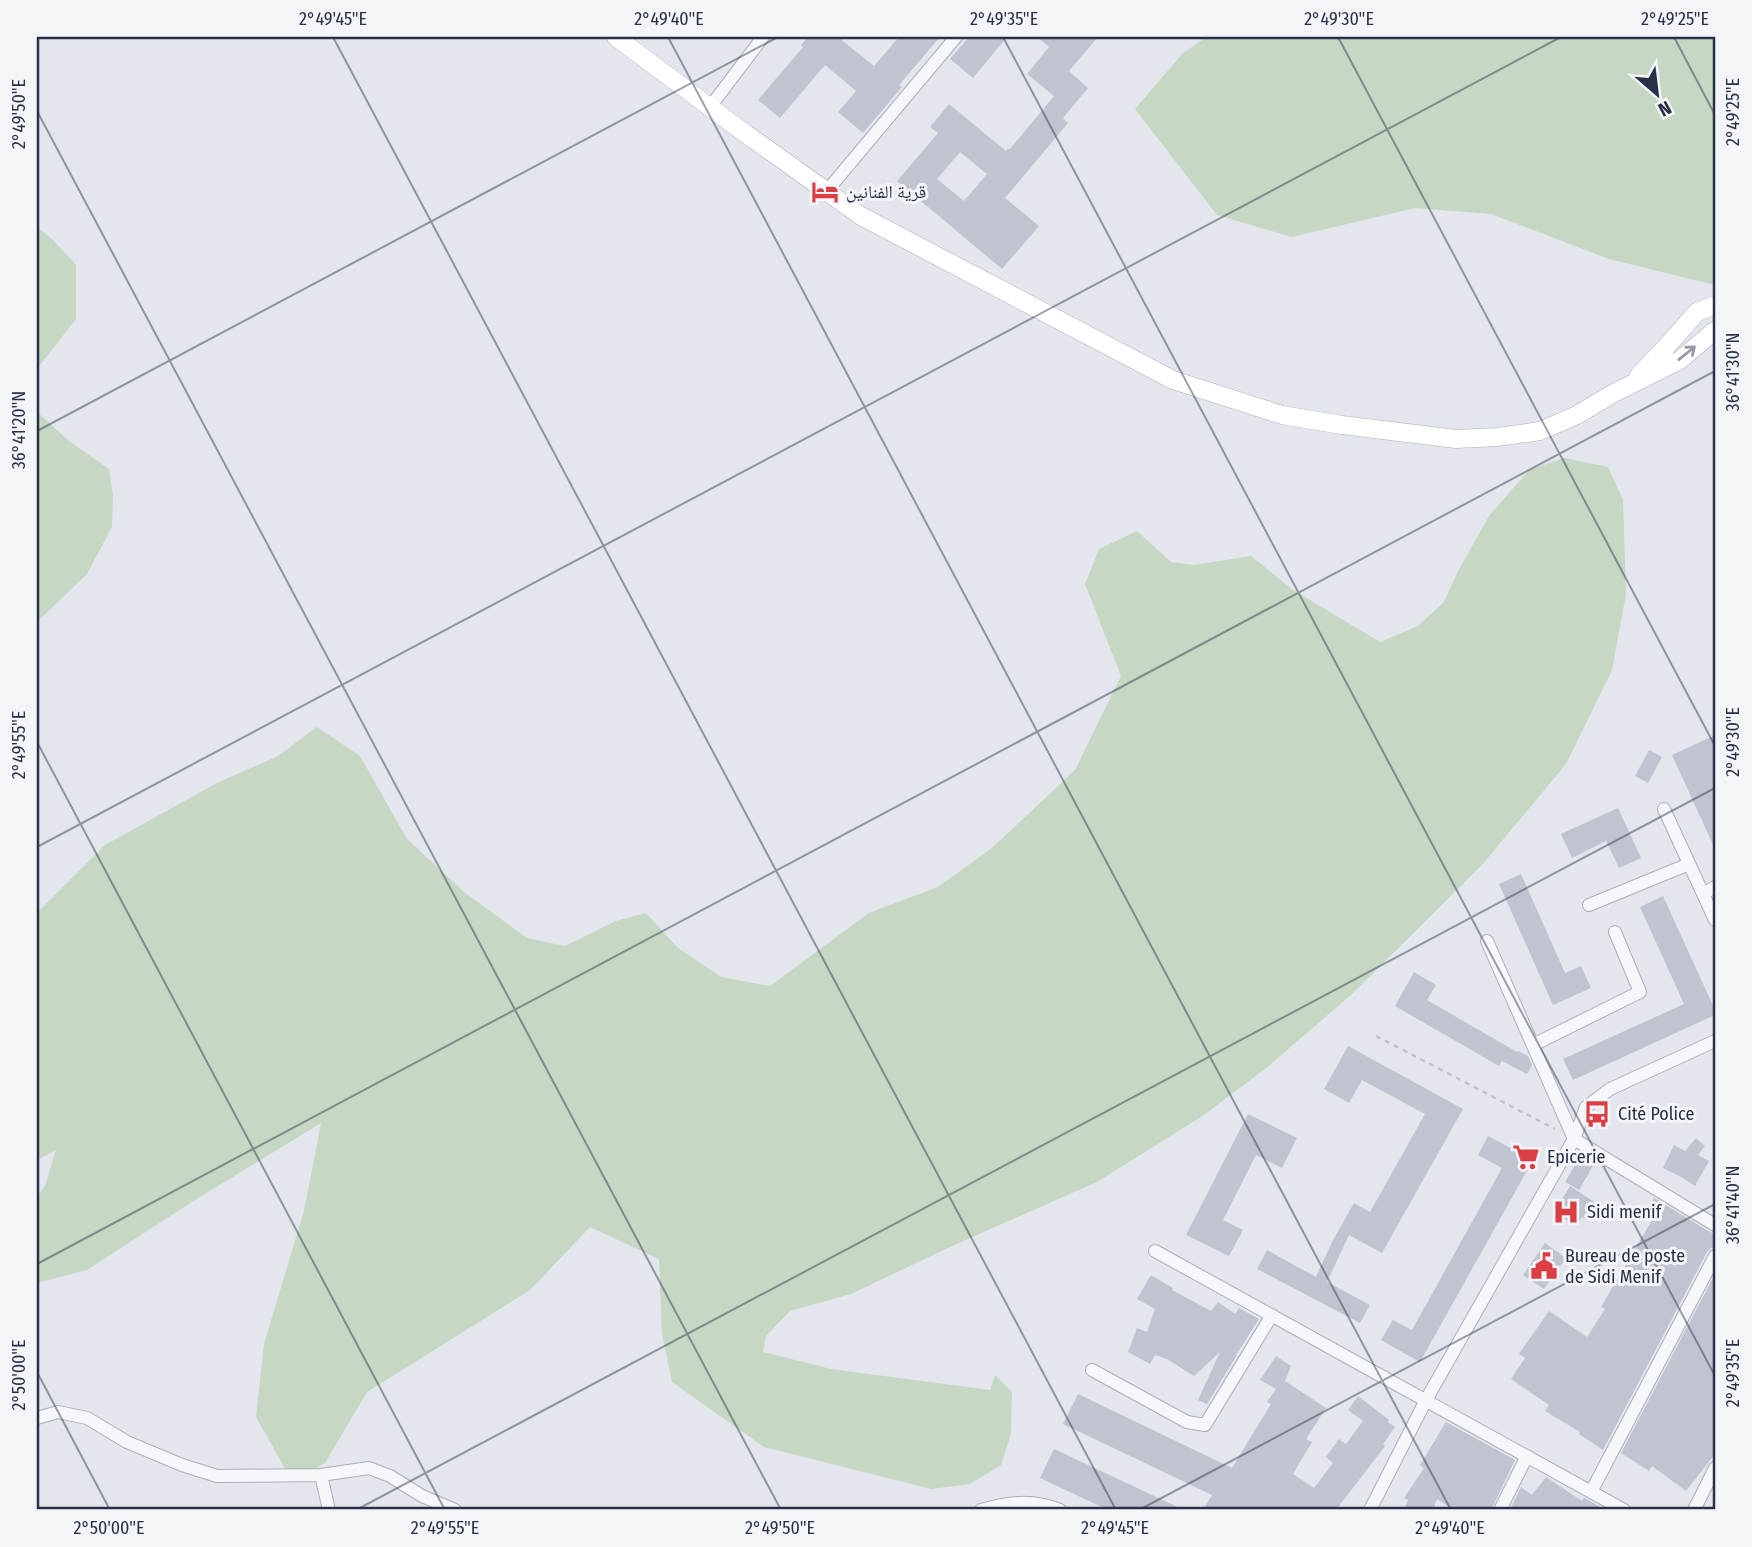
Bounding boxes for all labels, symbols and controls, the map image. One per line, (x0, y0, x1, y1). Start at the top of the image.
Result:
text: 2°49'45"E (299, 8, 367, 30)
text: 2°49'40"E (634, 8, 704, 30)
text: 2°49'35"E (970, 8, 1038, 30)
text: 2°49'30"E (1304, 8, 1374, 30)
text: 2°49'25"E (1641, 8, 1709, 30)
north arrow (1622, 60, 1692, 130)
text: 2°49'25"E (1722, 78, 1744, 146)
text: 2°49'50"E (8, 79, 30, 149)
text: N (1654, 96, 1675, 121)
hotel icon: قرية الفنانين (810, 177, 840, 207)
place label: قرية الفنانين (846, 181, 926, 203)
text: 36°41'30"N (1722, 333, 1744, 411)
one-way arrow (1677, 346, 1695, 361)
text: 36°41'20"N (8, 391, 30, 469)
text: 2°49'30"E (1722, 707, 1744, 777)
text: 2°49'55"E (8, 711, 30, 779)
bus stop icon: Cité Police (1582, 1099, 1612, 1129)
place label: Cité Police (1618, 1103, 1694, 1125)
supermarket icon: Epicerie (1511, 1142, 1541, 1172)
place label: Epicerie (1547, 1146, 1605, 1168)
text: 36°41'40"N (1722, 1166, 1744, 1244)
hospital icon: Sidi menif (1551, 1197, 1581, 1227)
place label: Sidi menif (1587, 1201, 1663, 1223)
place label: Bureau de poste de Sidi Menif (1565, 1245, 1685, 1288)
public building icon: Bureau de poste de Sidi Menif (1529, 1251, 1559, 1281)
text: 2°50'00"E (8, 1339, 30, 1411)
text: 2°49'35"E (1722, 1339, 1744, 1407)
text: 2°50'00"E (73, 1517, 145, 1539)
text: 2°49'55"E (411, 1517, 479, 1539)
text: 2°49'50"E (745, 1517, 815, 1539)
text: 2°49'45"E (1081, 1517, 1149, 1539)
text: 2°49'40"E (1415, 1517, 1485, 1539)

